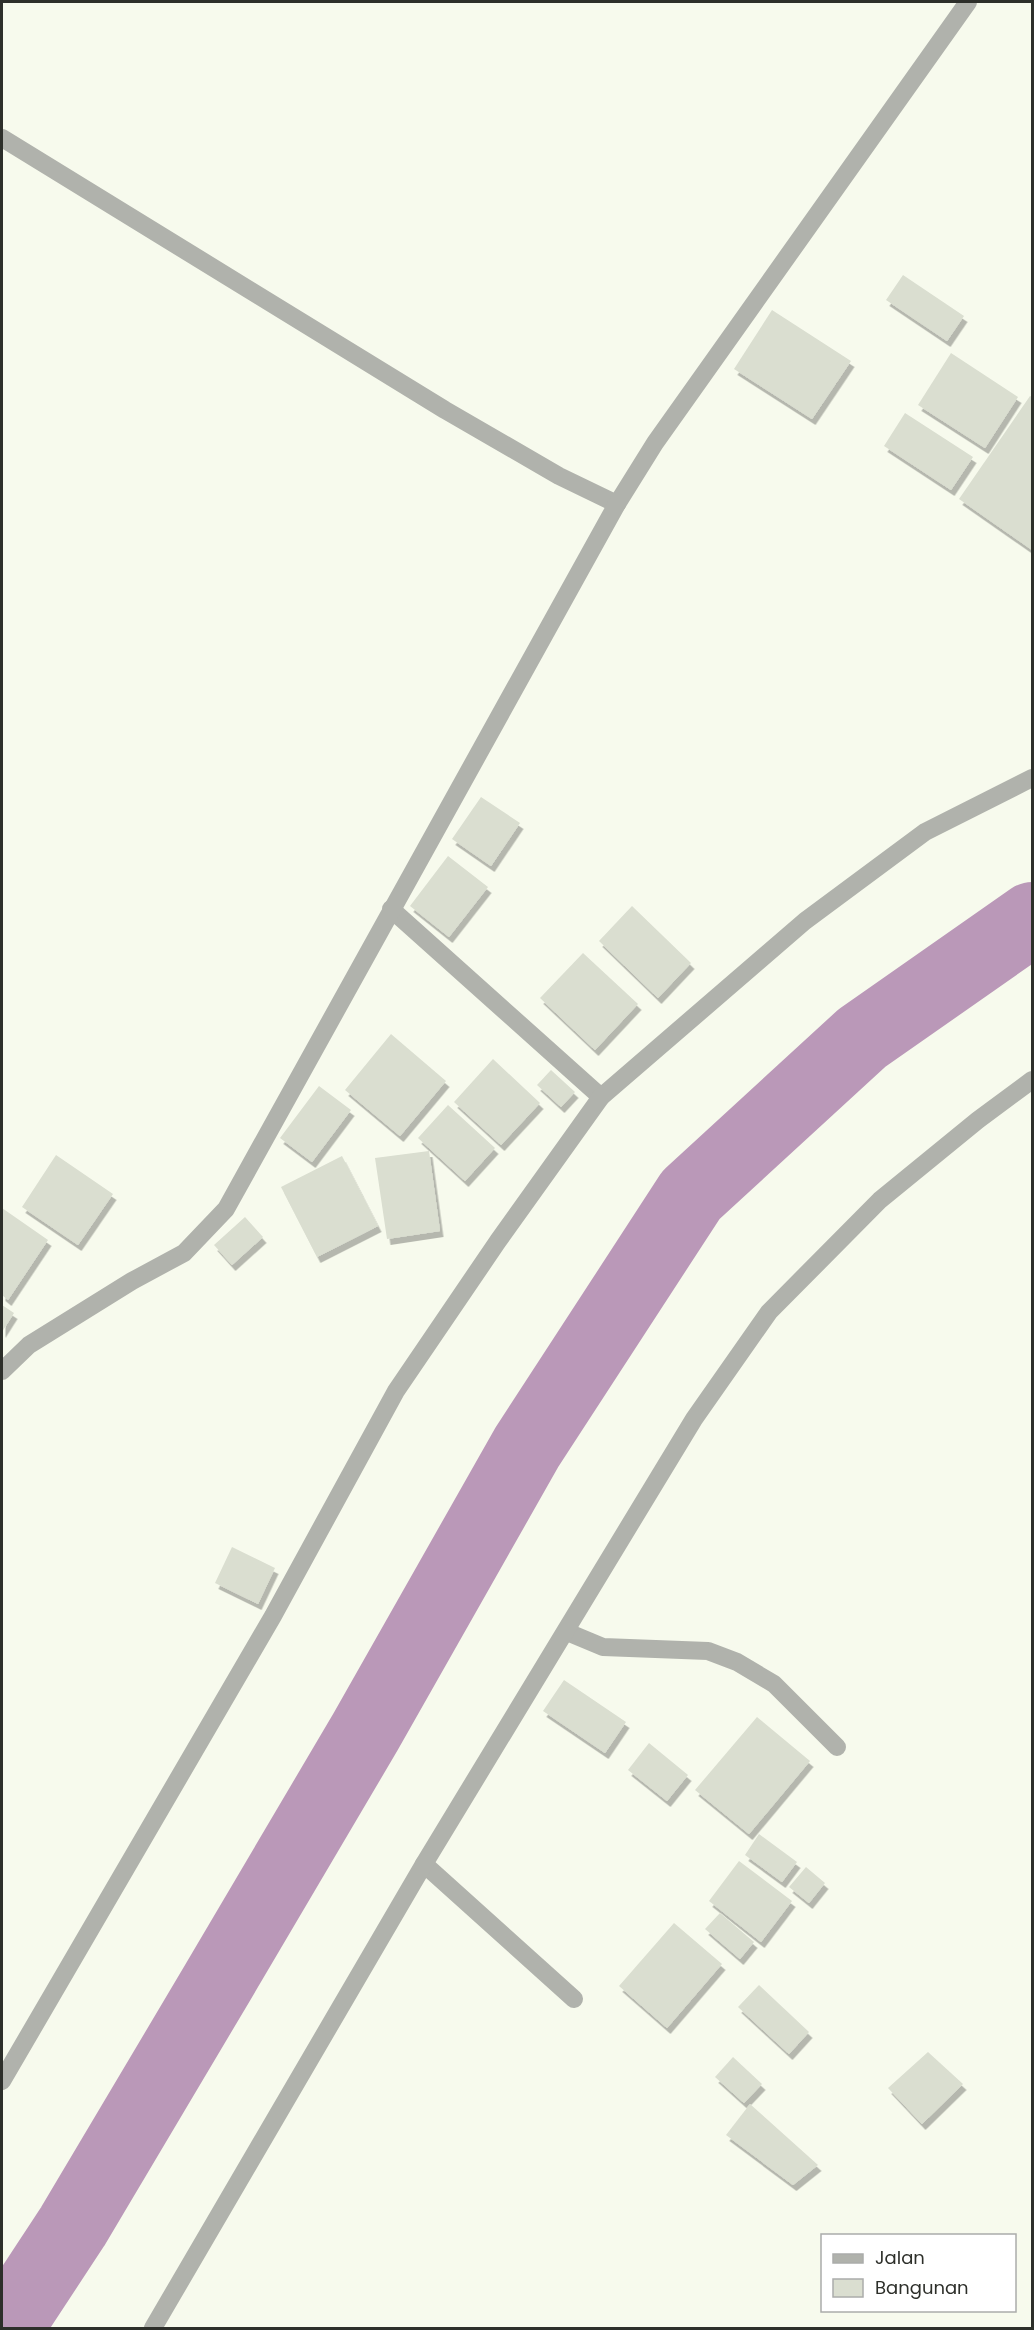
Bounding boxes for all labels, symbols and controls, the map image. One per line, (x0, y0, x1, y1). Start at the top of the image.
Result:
legend (821, 2234, 1016, 2312)
text: Jalan (875, 2245, 925, 2270)
text: Bangunan (875, 2275, 969, 2300)

